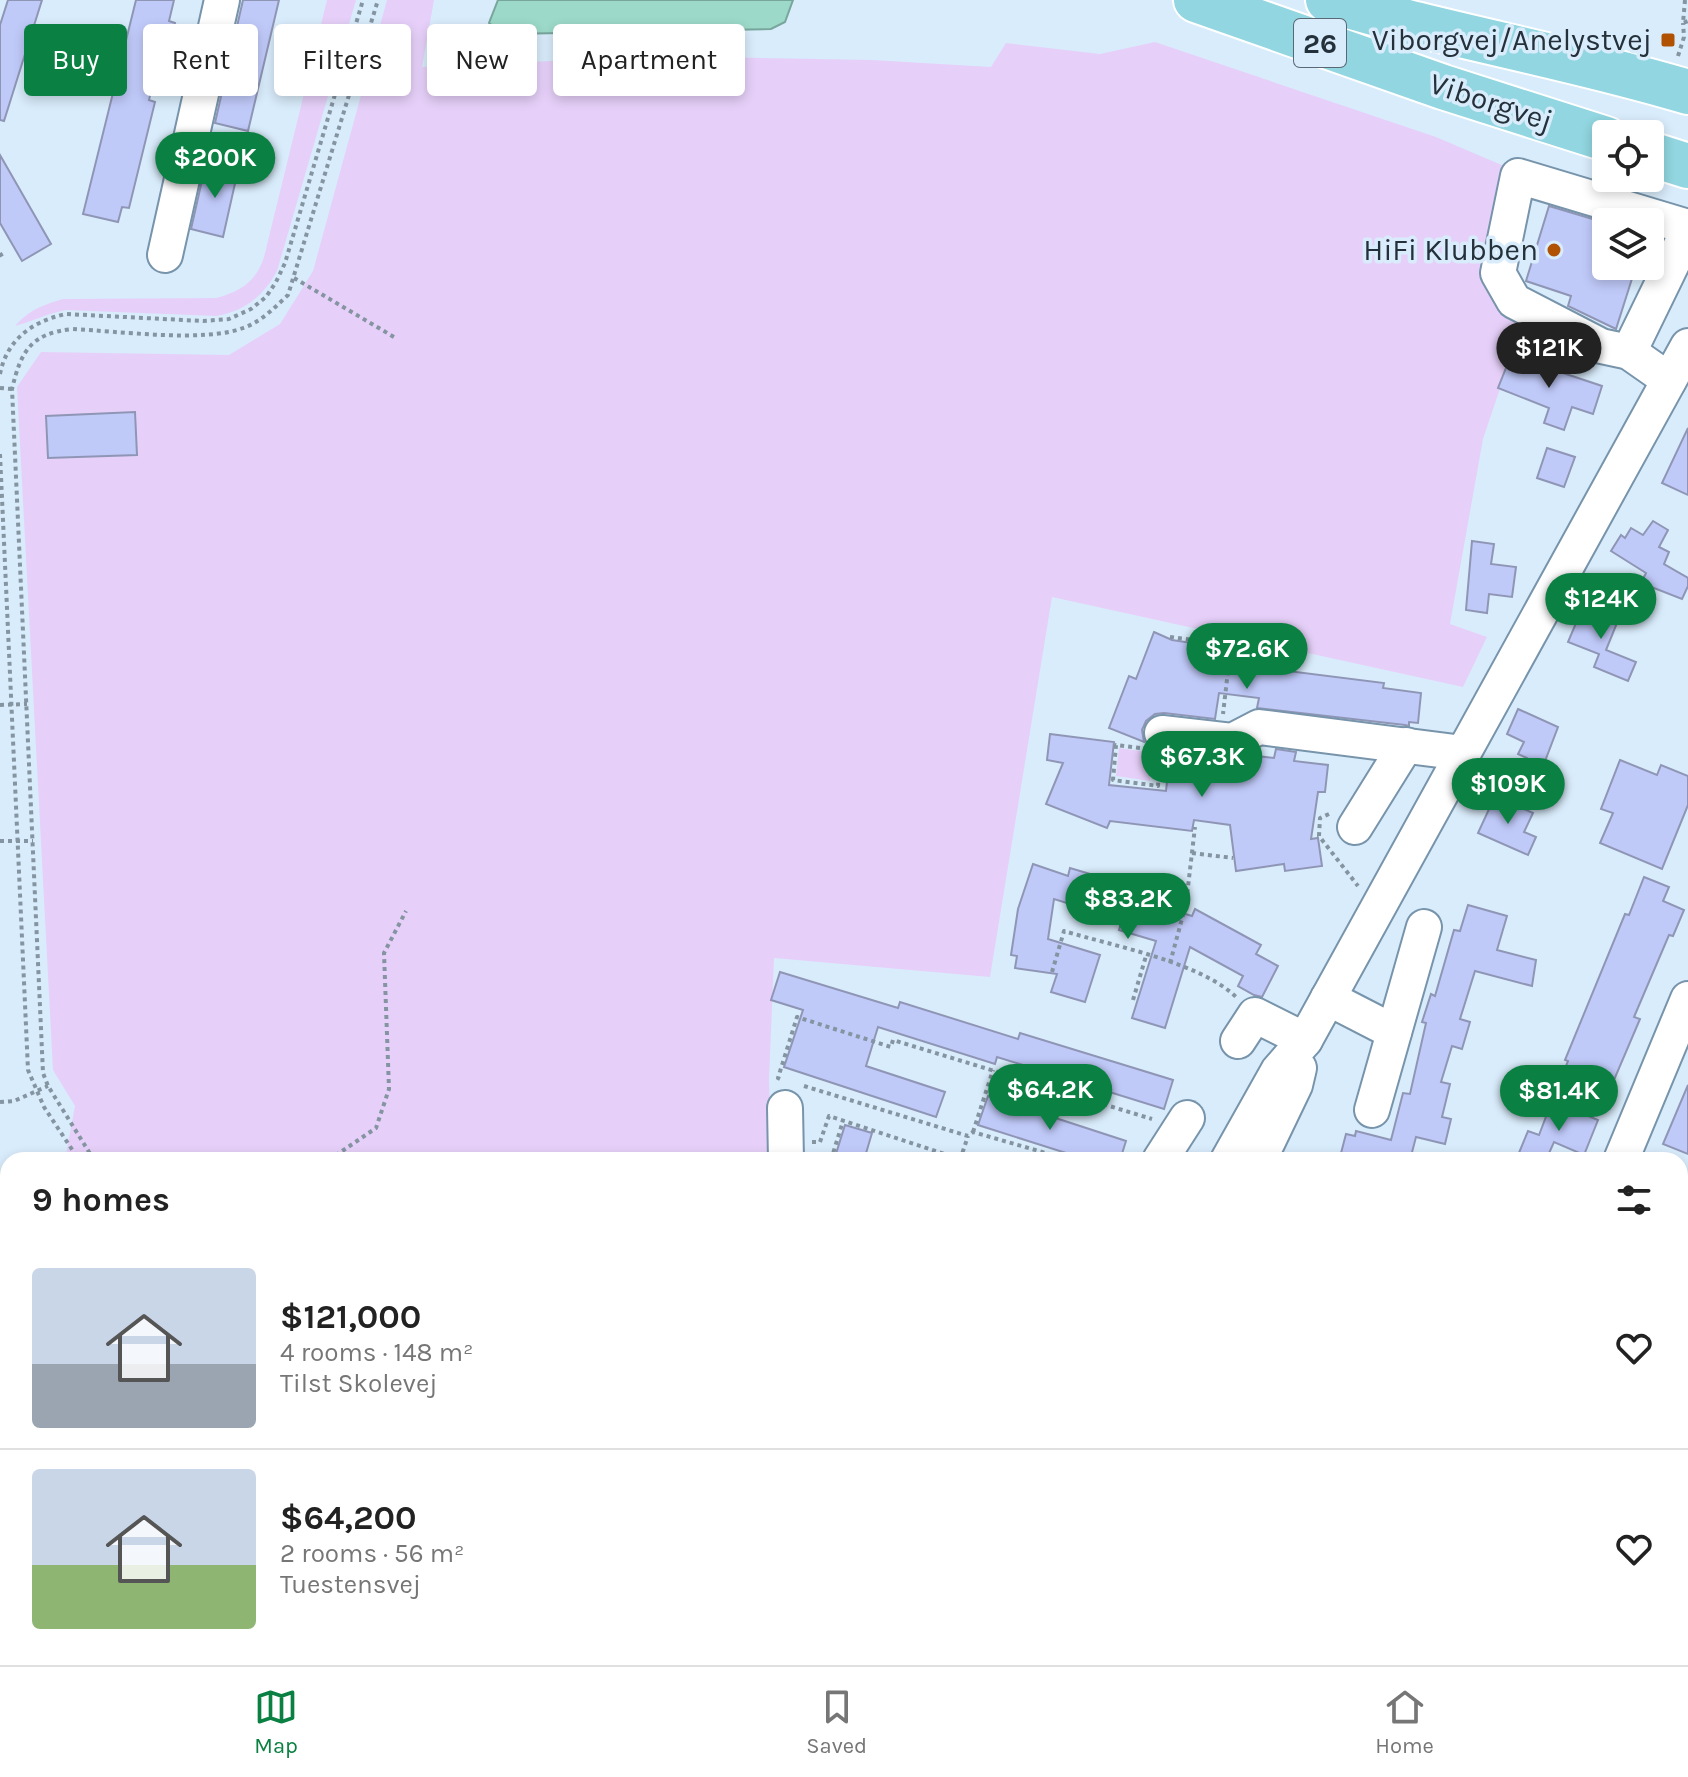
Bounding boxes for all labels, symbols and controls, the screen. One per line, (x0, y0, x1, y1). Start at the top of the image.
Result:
road number: 26 (1294, 19, 1346, 67)
place label: Viborgvej/Anelystvej (1372, 22, 1652, 58)
chip: Buy (24, 24, 127, 96)
chip: Rent (143, 24, 258, 96)
chip: Filters (274, 24, 411, 96)
chip: New (427, 24, 537, 96)
chip: Apartment (553, 24, 745, 96)
marker: Viborgvej/Anelystvej (1659, 31, 1677, 49)
street label: Viborgvej (1425, 65, 1557, 139)
map controls (1592, 120, 1664, 280)
button: locate (1592, 120, 1664, 192)
pin: $200K (159, 132, 271, 200)
text: $200K (173, 142, 257, 173)
button: layers (1592, 208, 1664, 280)
place label: HiFi Klubben (1363, 232, 1538, 268)
marker: HiFi Klubben (1545, 241, 1563, 259)
pin: $121K (1493, 322, 1605, 390)
text: $121K (1514, 332, 1584, 363)
pin: $124K (1545, 573, 1657, 641)
text: $124K (1563, 583, 1639, 614)
pin: $72.6K (1182, 623, 1312, 691)
text: $72.6K (1205, 633, 1289, 664)
pin: $67.3K (1137, 731, 1267, 799)
text: $67.3K (1159, 741, 1245, 772)
pin: $109K (1452, 758, 1564, 826)
text: $109K (1470, 768, 1546, 799)
pin: $83.2K (1063, 873, 1193, 941)
text: $83.2K (1083, 883, 1173, 914)
pin: $64.2K (985, 1064, 1115, 1132)
pin: $81.4K (1494, 1065, 1624, 1133)
text: $64.2K (1006, 1074, 1094, 1105)
text: $81.4K (1518, 1075, 1600, 1106)
icon: filters (1612, 1178, 1656, 1222)
text: 9 homes (32, 1180, 170, 1220)
text: $121,000 (280, 1297, 421, 1337)
icon: home (96, 1300, 192, 1396)
icon: heart (1612, 1326, 1656, 1370)
text: 4 rooms · 148 m² (280, 1337, 474, 1368)
text: Tilst Skolevej (280, 1368, 437, 1399)
text: $64,200 (280, 1498, 416, 1538)
icon: home (96, 1501, 192, 1597)
icon: heart (1612, 1527, 1656, 1571)
text: 2 rooms · 56 m² (280, 1538, 465, 1569)
text: Tuestensvej (280, 1569, 421, 1600)
tab: Map (254, 1685, 298, 1759)
tab: Saved (806, 1685, 867, 1759)
tab: Home (1375, 1685, 1434, 1759)

